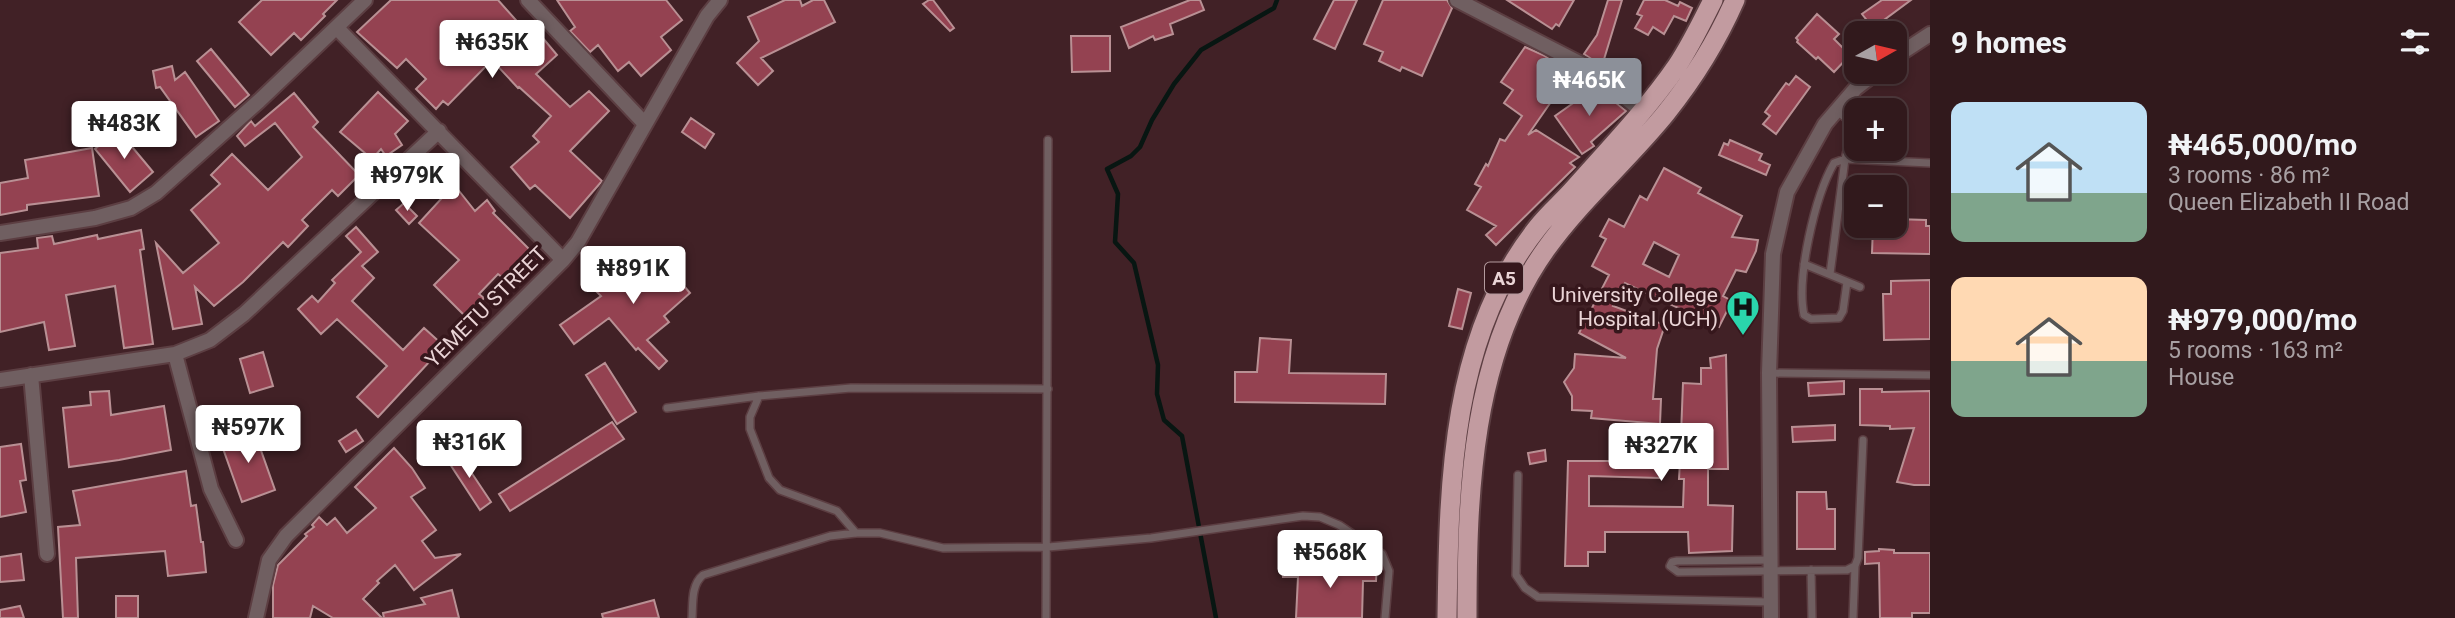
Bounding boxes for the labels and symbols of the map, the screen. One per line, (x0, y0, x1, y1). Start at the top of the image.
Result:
pin: ₦635K (443, 20, 541, 80)
north arrow (1844, 21, 1908, 84)
pin: ₦465K (1540, 58, 1638, 118)
pin: ₦483K (75, 102, 173, 161)
pin: ₦979K (358, 154, 456, 213)
street label: YEMETU STREET (421, 241, 552, 372)
pin: ₦891K (584, 246, 682, 306)
road number: A5 (1485, 262, 1523, 294)
place label: University College Hospital (UCH) (1552, 283, 1718, 331)
hospital icon: University College Hospital (UCH) (1724, 288, 1762, 337)
pin: ₦597K (199, 406, 297, 465)
pin: ₦316K (420, 420, 518, 480)
pin: ₦327K (1612, 424, 1710, 483)
pin: ₦568K (1281, 530, 1379, 590)

